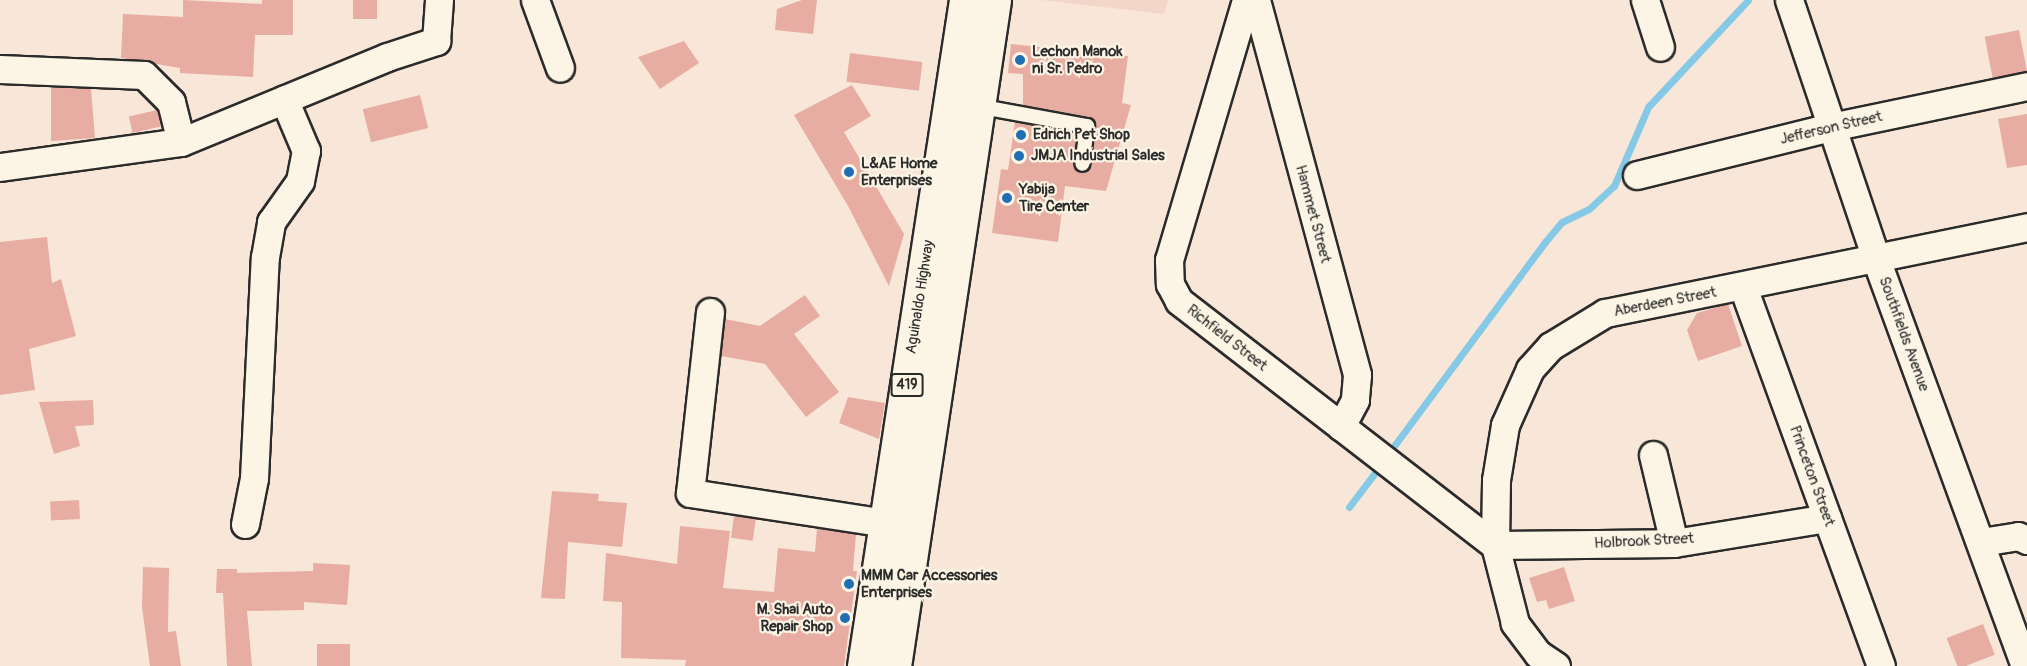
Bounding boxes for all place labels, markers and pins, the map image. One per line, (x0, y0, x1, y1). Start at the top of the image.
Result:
place label: Lechon Manok ni Sr. Pedro (1032, 42, 1123, 77)
marker: Lechon Manok ni Sr. Pedro (1013, 53, 1027, 67)
place label: Edrich Pet Shop (1033, 126, 1130, 144)
marker: Edrich Pet Shop (1014, 128, 1028, 142)
place label: JMJA Industrial Sales (1031, 147, 1165, 165)
marker: JMJA Industrial Sales (1012, 149, 1026, 163)
place label: L&AE Home Enterprises (861, 154, 937, 189)
marker: L&AE Home Enterprises (842, 165, 856, 179)
place label: Yabija Tire Center (1019, 180, 1089, 215)
marker: Yabija Tire Center (1000, 191, 1014, 205)
place label: MMM Car Accessories Enterprises (861, 566, 997, 601)
marker: MMM Car Accessories Enterprises (842, 577, 856, 591)
place label: M. Shai Auto Repair Shop (757, 600, 833, 635)
marker: M. Shai Auto Repair Shop (838, 611, 852, 625)

